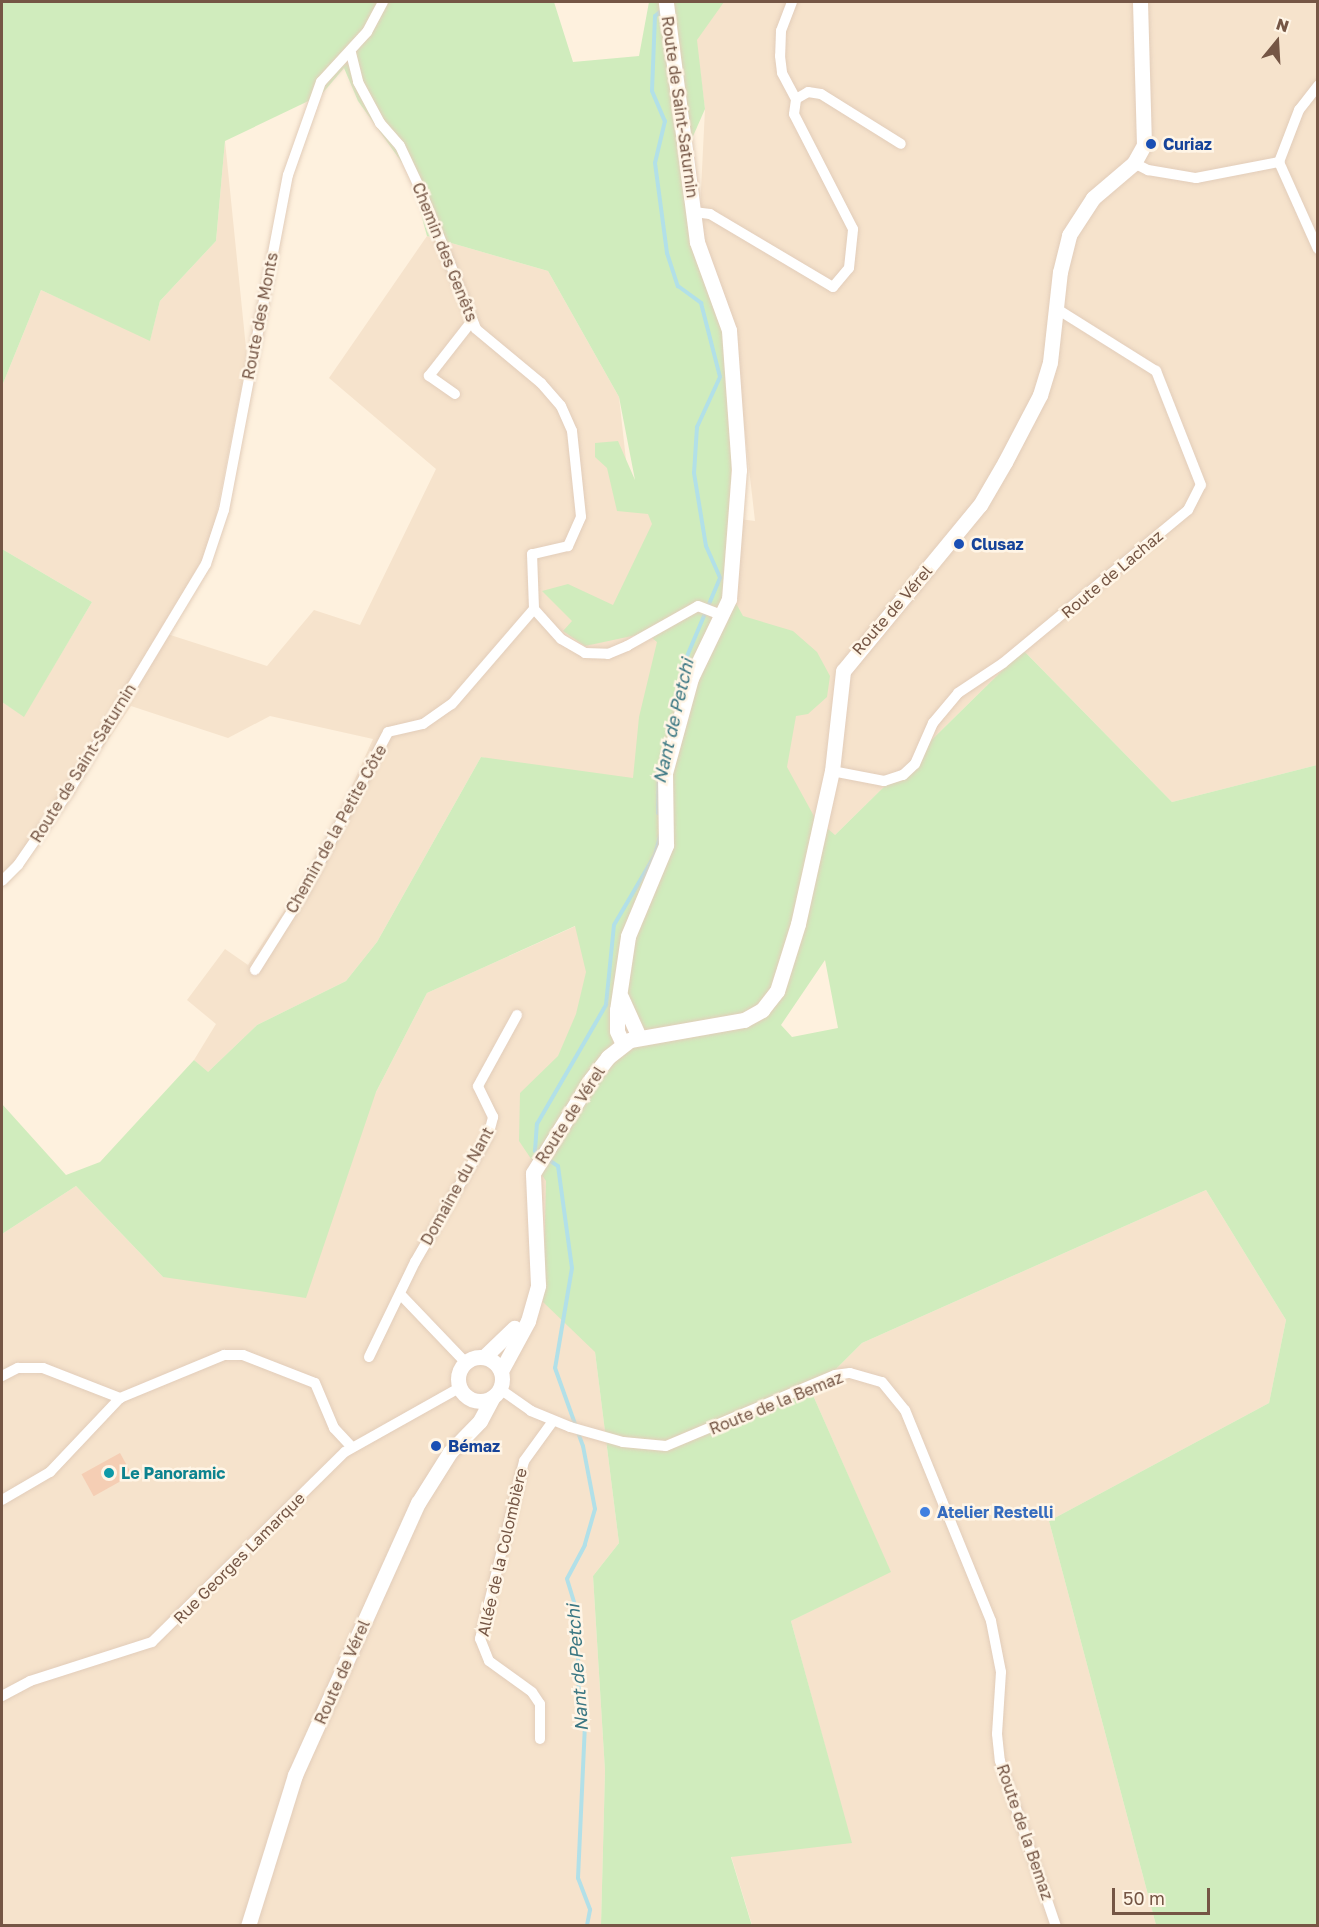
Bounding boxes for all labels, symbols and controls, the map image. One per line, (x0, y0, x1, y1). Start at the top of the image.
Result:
north arrow (1247, 12, 1307, 72)
text: N (1274, 13, 1291, 36)
street label: Route de Saint-Saturnin (658, 15, 702, 199)
place label: Curiaz (1163, 134, 1212, 154)
marker: Curiaz (1144, 137, 1158, 151)
street label: Chemin des Genêts (408, 180, 482, 324)
street label: Route des Monts (238, 251, 282, 381)
street label: Route de Lachaz (1057, 526, 1167, 622)
place label: Clusaz (971, 534, 1024, 554)
marker: Clusaz (952, 537, 966, 551)
street label: Route de Vérel (848, 561, 936, 659)
water label: Nant de Petchi (648, 657, 698, 785)
street label: Route de Saint-Saturnin (26, 680, 140, 846)
street label: Chemin de la Petite Côte (282, 741, 390, 917)
street label: Route de Vérel (531, 1063, 609, 1167)
street label: Domaine du Nant (417, 1124, 497, 1248)
street label: Route de la Bemaz (706, 1367, 846, 1439)
place label: Bémaz (448, 1436, 500, 1456)
marker: Bémaz (429, 1439, 443, 1453)
place label: Le Panoramic (121, 1463, 225, 1483)
marker: Le Panoramic (102, 1466, 116, 1480)
street label: Allée de la Colombière (473, 1466, 531, 1638)
street label: Rue Georges Lamarque (169, 1488, 309, 1628)
place label: Atelier Restelli (937, 1502, 1053, 1522)
marker: Atelier Restelli (918, 1505, 932, 1519)
water label: Nant de Petchi (562, 1604, 592, 1732)
street label: Route de Vérel (310, 1617, 374, 1727)
street label: Route de la Bemaz (993, 1762, 1057, 1902)
scale bar (1115, 1876, 1212, 1914)
text: 50 m (1123, 1887, 1165, 1909)

